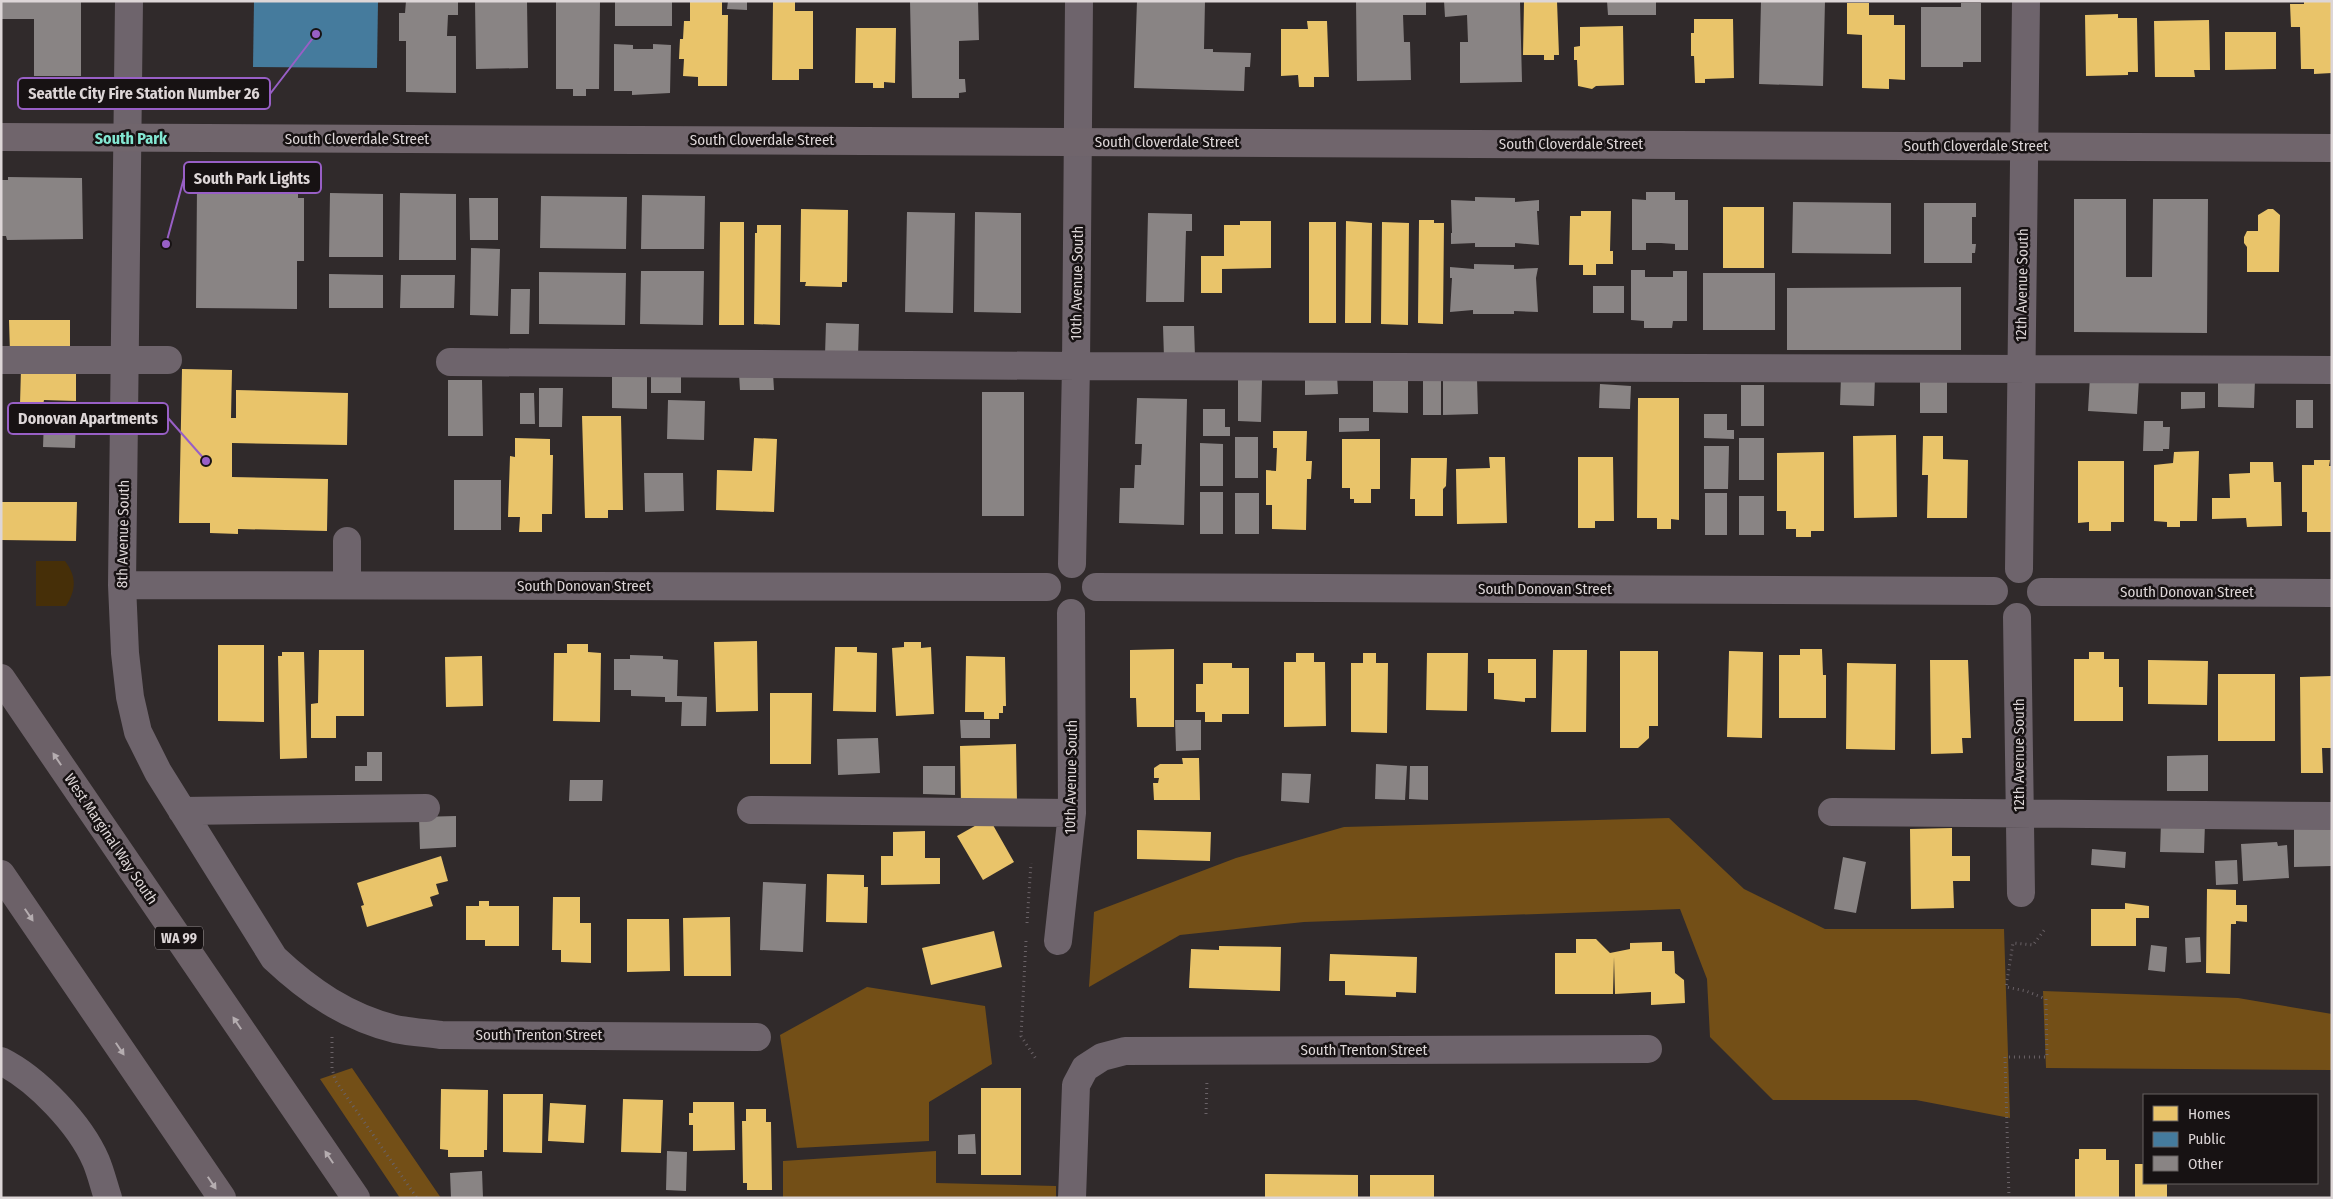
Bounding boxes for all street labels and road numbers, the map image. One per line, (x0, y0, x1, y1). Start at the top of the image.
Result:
street label: South Cloverdale Street (285, 130, 429, 148)
street label: South Cloverdale Street (690, 131, 834, 149)
street label: South Cloverdale Street (1095, 133, 1239, 151)
street label: South Cloverdale Street (1499, 135, 1643, 153)
street label: South Cloverdale Street (1904, 137, 2048, 155)
street label: 10th Avenue South (1067, 226, 1087, 340)
street label: 12th Avenue South (2012, 228, 2032, 342)
street label: 8th Avenue South (113, 480, 133, 588)
street label: South Donovan Street (517, 577, 651, 595)
street label: South Donovan Street (1478, 580, 1612, 598)
street label: South Donovan Street (2120, 583, 2254, 601)
street label: 12th Avenue South (2010, 698, 2028, 812)
street label: 10th Avenue South (1061, 720, 1081, 834)
street label: West Marginal Way South (61, 770, 161, 908)
road number: WA 99 (155, 926, 203, 950)
street label: South Trenton Street (475, 1026, 603, 1044)
street label: South Trenton Street (1300, 1041, 1428, 1059)

